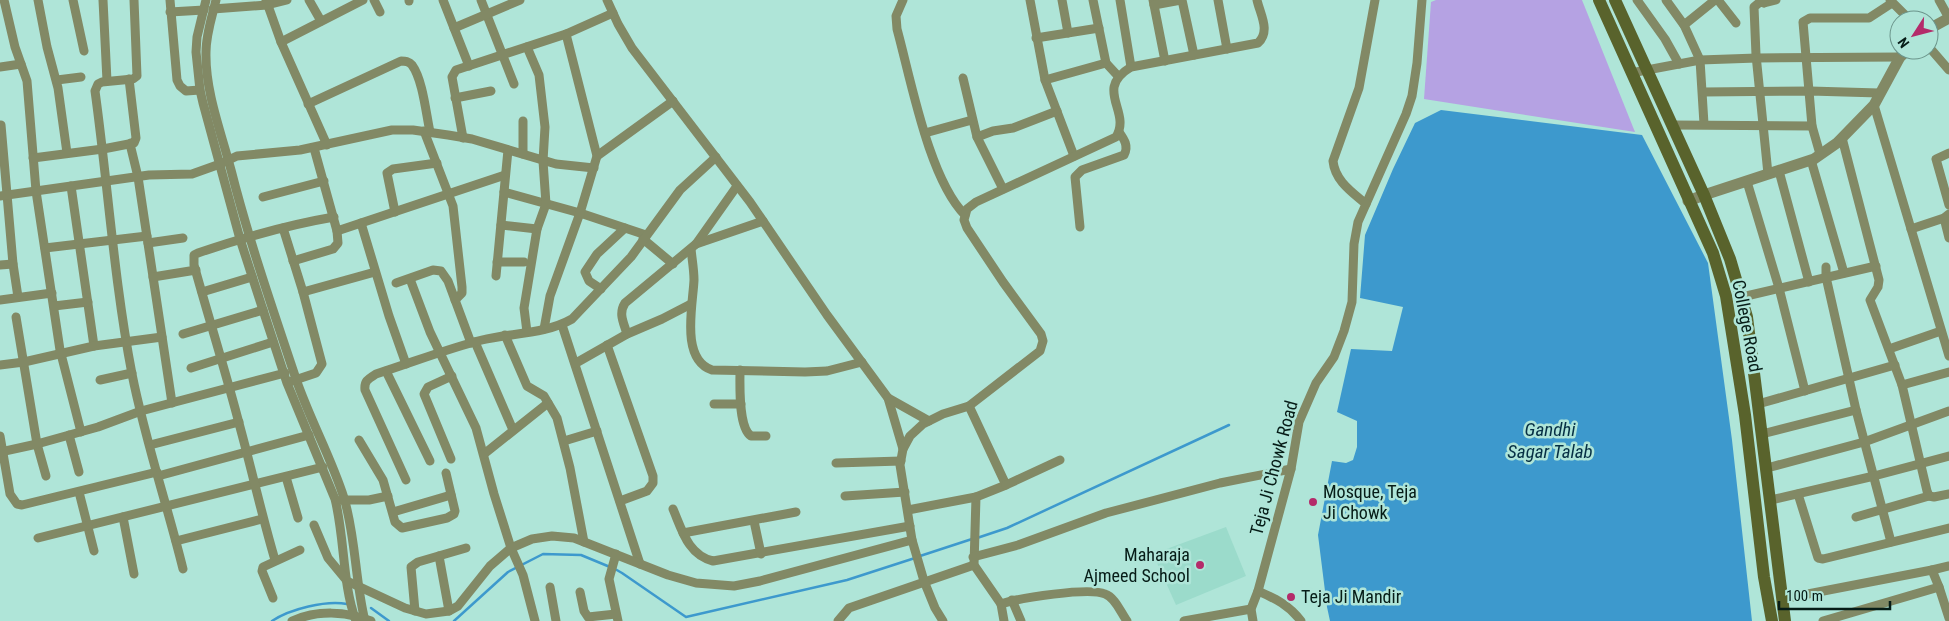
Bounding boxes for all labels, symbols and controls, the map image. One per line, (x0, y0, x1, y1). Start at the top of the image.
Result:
north arrow (1889, 10, 1939, 60)
text: N (1894, 34, 1912, 51)
street label: College Road (1728, 278, 1767, 374)
street label: Teja Ji Chowk Road (1245, 398, 1302, 538)
water label: Gandhi Sagar Talab (1507, 418, 1593, 463)
place label: Mosque, Teja Ji Chowk (1323, 481, 1417, 523)
marker: Mosque, Teja Ji Chowk (1307, 496, 1319, 508)
place label: Maharaja Ajmeed School (1084, 544, 1190, 586)
marker: Maharaja Ajmeed School (1194, 559, 1206, 571)
scale bar (1779, 578, 1890, 610)
place label: Teja Ji Mandir (1301, 586, 1402, 607)
text: 100 m (1786, 587, 1823, 605)
marker: Teja Ji Mandir (1285, 591, 1297, 603)

